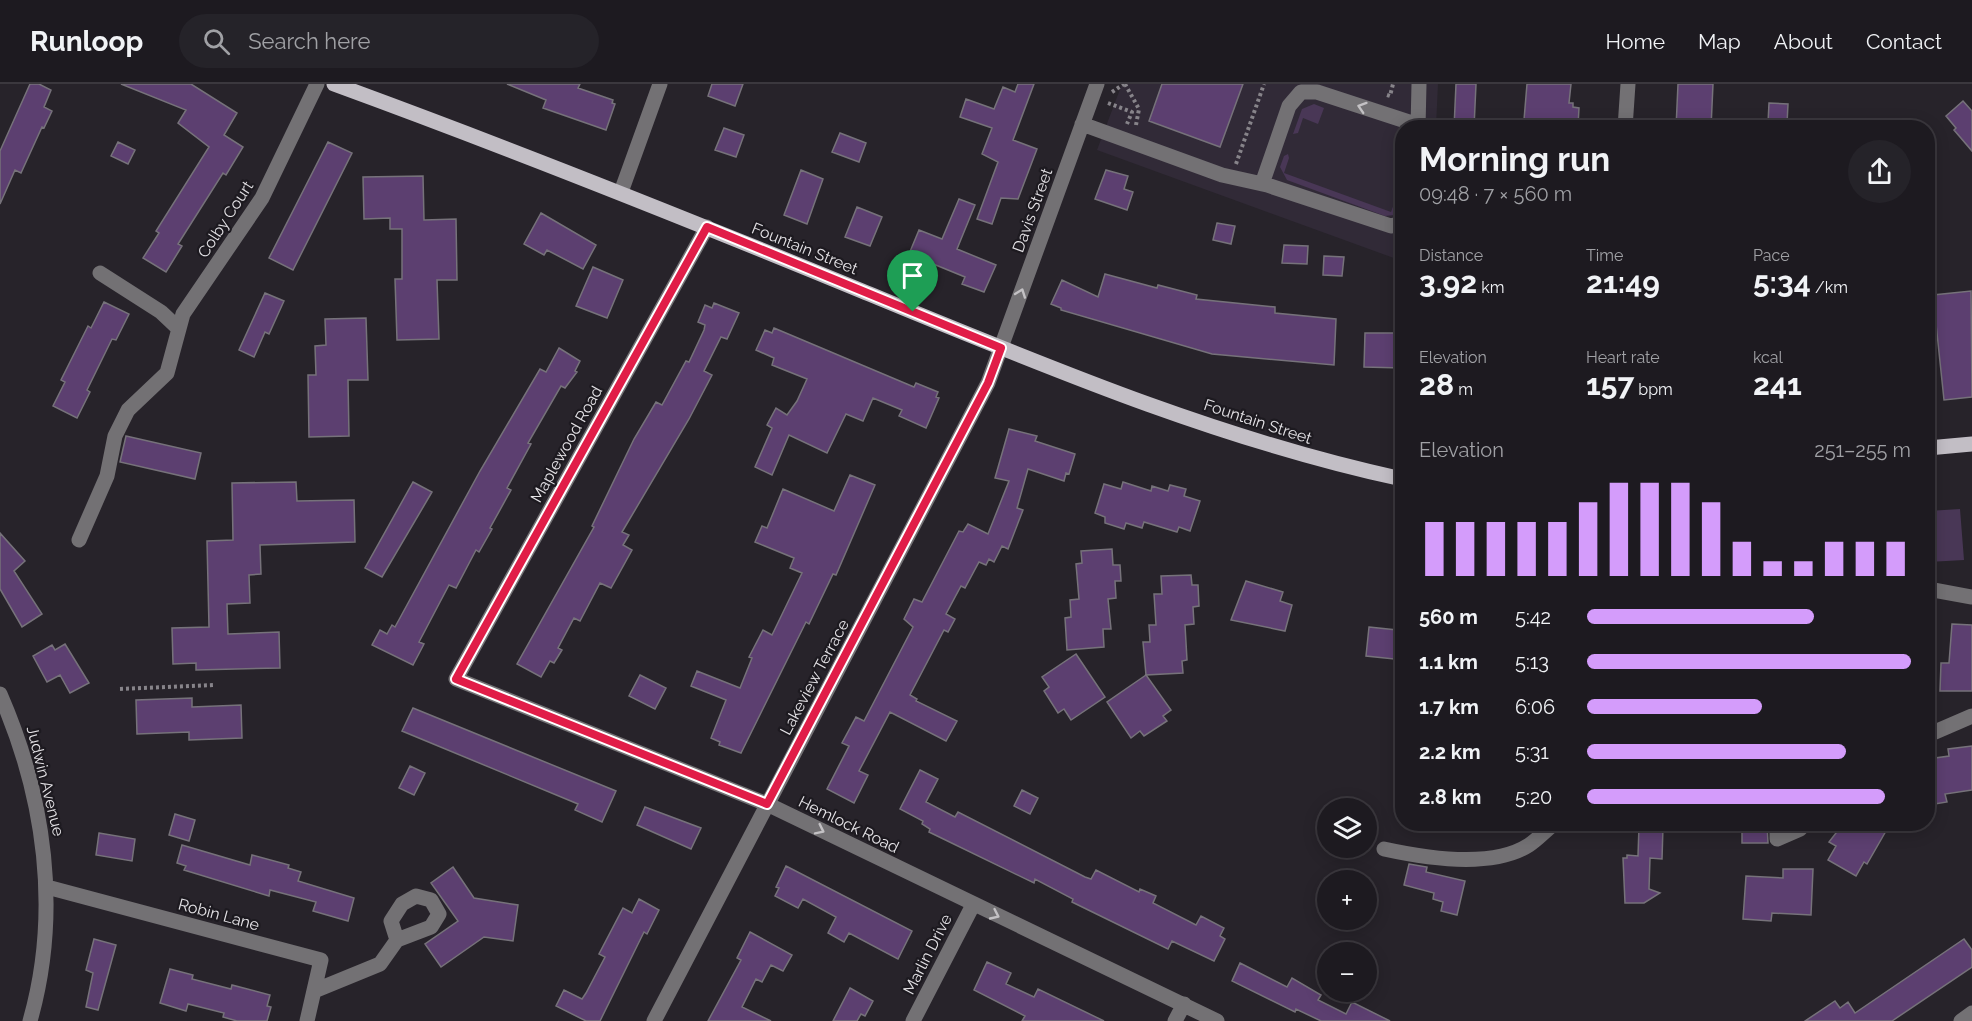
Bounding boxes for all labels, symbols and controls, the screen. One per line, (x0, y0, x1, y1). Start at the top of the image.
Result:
search box (179, 14, 599, 68)
text: Runloop (30, 25, 143, 58)
icon: search (200, 25, 233, 58)
text: Search here (248, 28, 370, 54)
text: Home (1606, 29, 1665, 54)
text: Map (1698, 29, 1741, 54)
text: About (1774, 29, 1833, 54)
text: Contact (1866, 29, 1942, 54)
one-way arrow (1357, 101, 1368, 114)
text: Morning run (1419, 140, 1610, 179)
button: share (1848, 140, 1911, 203)
street label: Davis Street (1008, 165, 1057, 255)
street label: Colby Court (194, 177, 258, 261)
text: 09:48 · 7 × 560 m (1419, 182, 1572, 206)
street label: Fountain Street (749, 219, 861, 279)
text: Distance (1419, 246, 1483, 265)
text: Time (1586, 246, 1623, 265)
text: Pace (1753, 246, 1790, 265)
pin (887, 250, 938, 312)
icon: arrive (896, 259, 929, 292)
text: 3.92 (1419, 265, 1477, 300)
text: 21:49 (1586, 265, 1660, 300)
text: 5:34 (1753, 265, 1811, 300)
text: km (1477, 278, 1504, 297)
text: /km (1811, 278, 1848, 297)
one-way arrow (1013, 288, 1026, 299)
text: Elevation (1419, 348, 1487, 367)
text: Heart rate (1586, 348, 1660, 367)
text: kcal (1753, 348, 1783, 367)
text: 28 (1419, 367, 1454, 402)
text: 157 (1586, 367, 1634, 402)
text: 241 (1753, 367, 1802, 402)
text: m (1454, 380, 1473, 399)
text: bpm (1634, 380, 1673, 399)
street label: Maplewood Road (527, 383, 606, 506)
street label: Fountain Street (1201, 395, 1315, 448)
text: Elevation (1419, 438, 1504, 462)
text: 251–255 m (1814, 438, 1911, 462)
text: 560 m (1419, 605, 1478, 629)
text: 5:42 (1515, 605, 1551, 629)
street label: Lakeview Terrace (776, 616, 853, 738)
text: 1.1 km (1419, 650, 1478, 674)
text: 5:13 (1515, 650, 1549, 674)
text: 1.7 km (1419, 695, 1479, 719)
text: 6:06 (1515, 695, 1555, 719)
street label: Judwin Avenue (23, 724, 68, 838)
text: 2.2 km (1419, 740, 1481, 764)
text: 5:31 (1515, 740, 1549, 764)
text: 2.8 km (1419, 785, 1481, 809)
text: 5:20 (1515, 785, 1552, 809)
street label: Hemlock Road (795, 792, 902, 857)
map controls (1317, 798, 1377, 1002)
button: layers (1317, 798, 1377, 858)
one-way arrow (813, 822, 824, 834)
button: + (1317, 870, 1377, 930)
street label: Robin Lane (176, 895, 262, 934)
one-way arrow (989, 907, 1000, 919)
street label: Marlin Drive (899, 911, 956, 998)
button: − (1317, 942, 1377, 1002)

